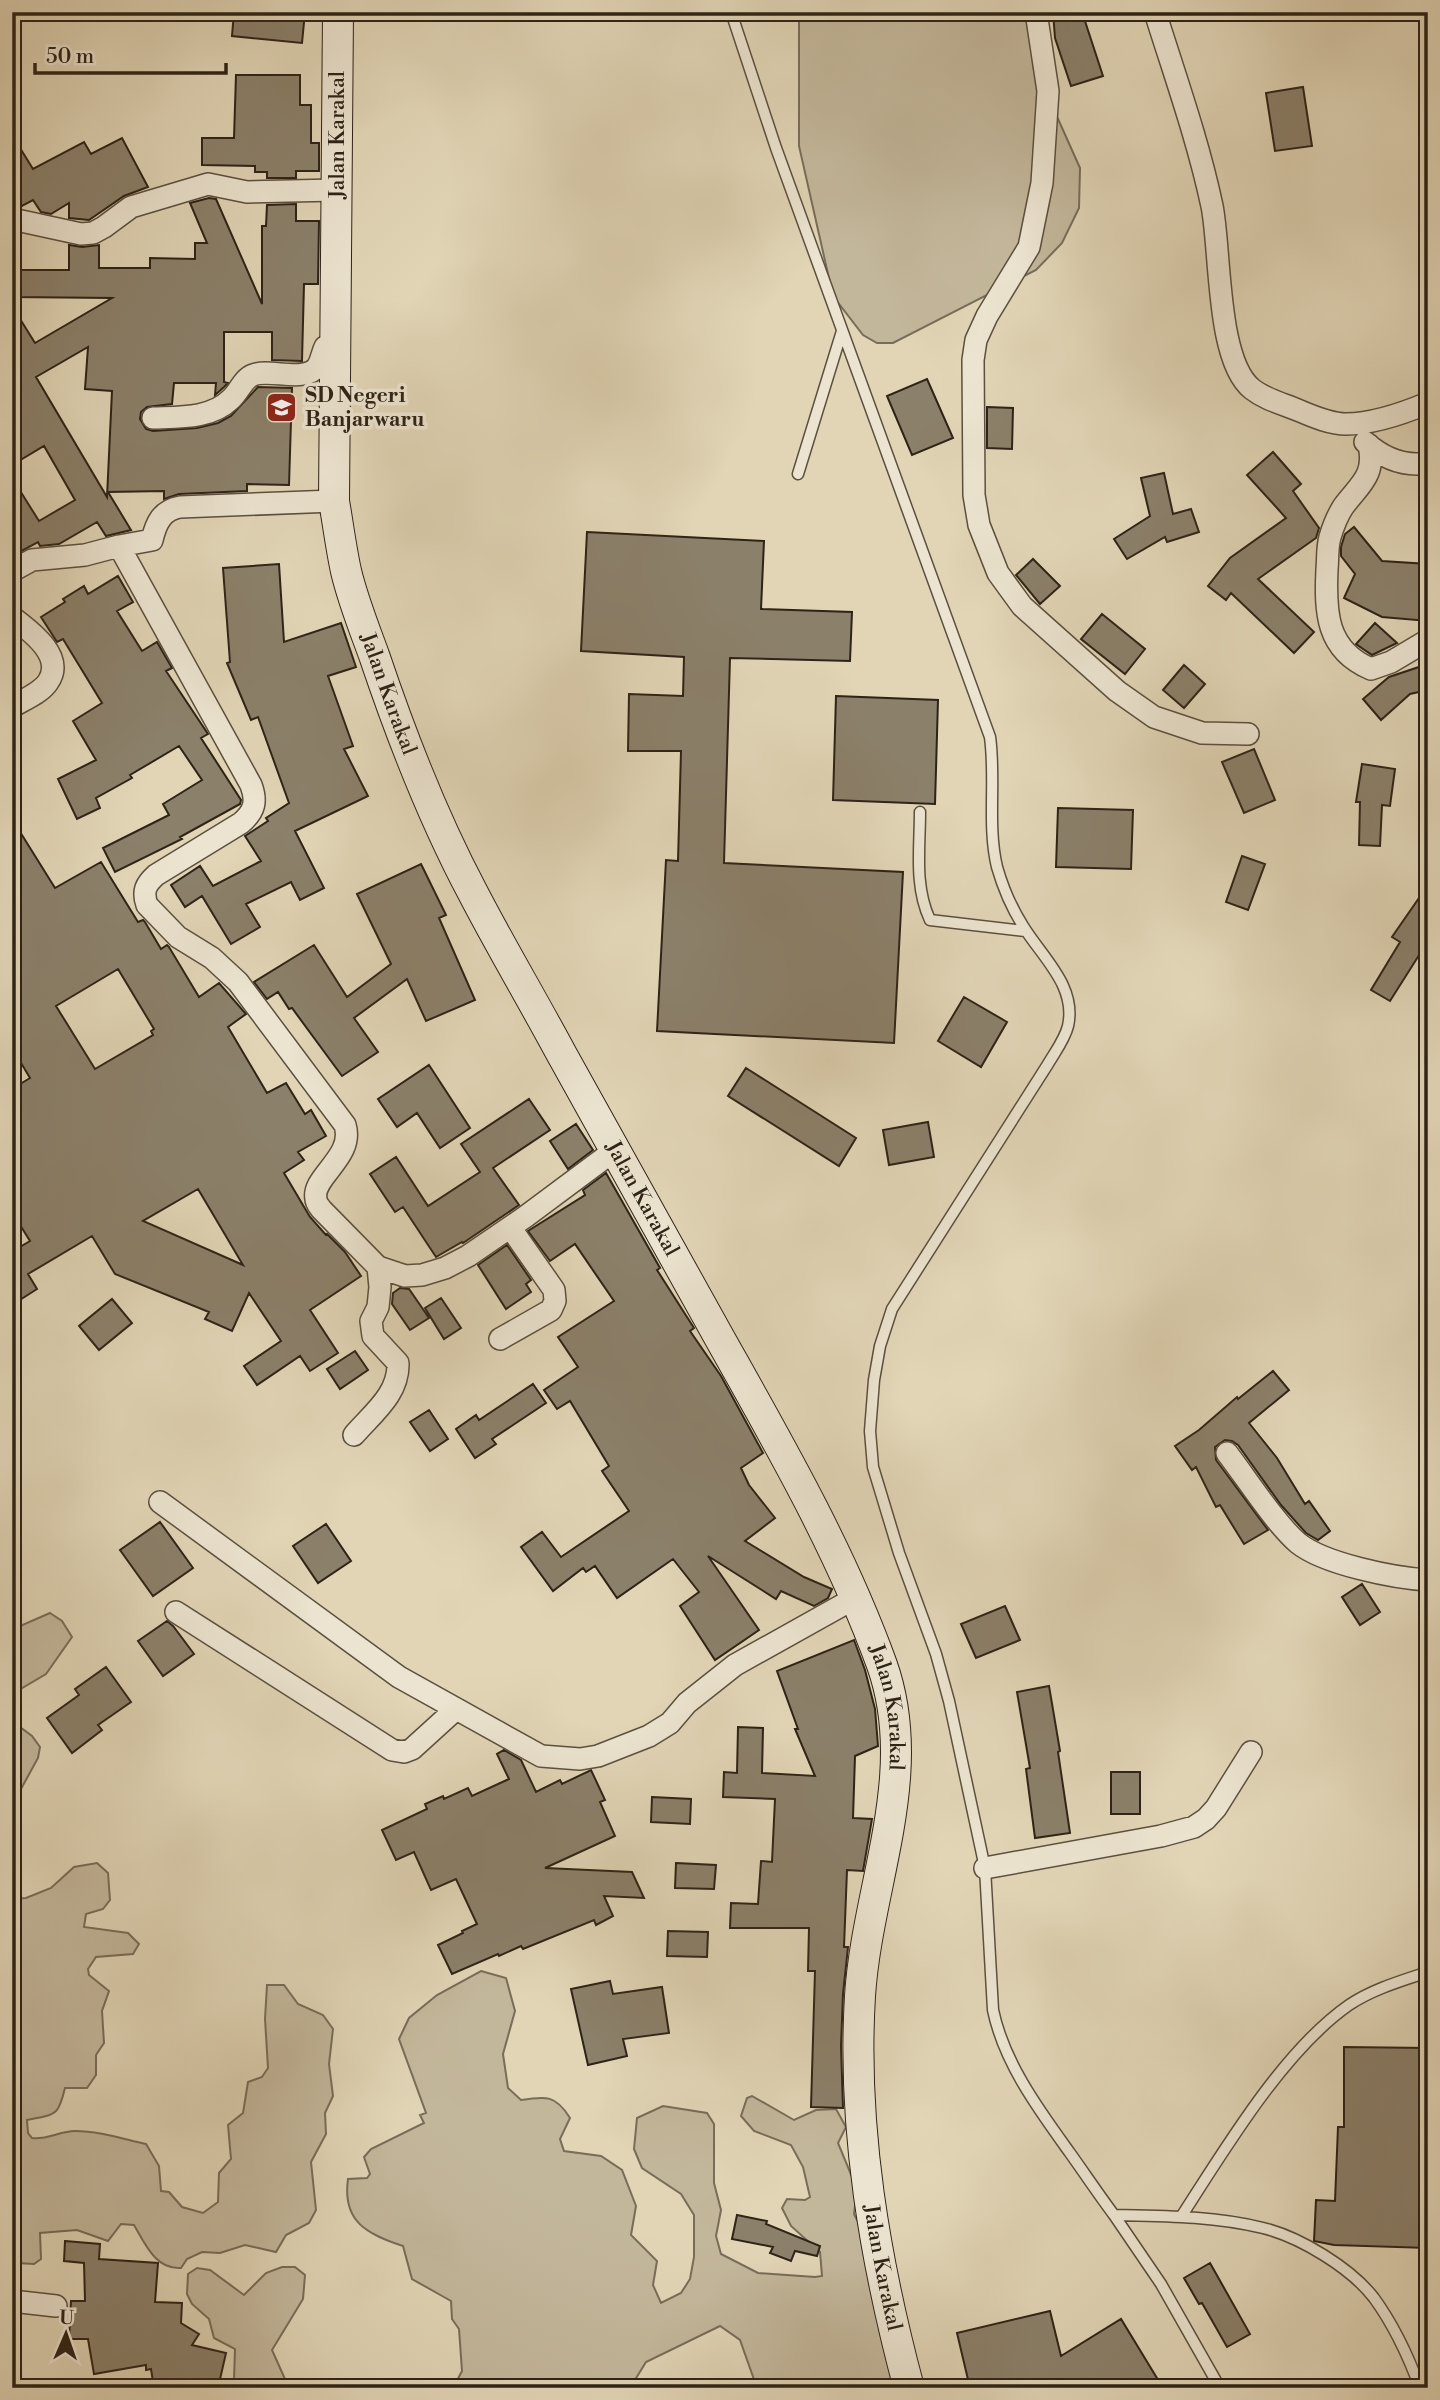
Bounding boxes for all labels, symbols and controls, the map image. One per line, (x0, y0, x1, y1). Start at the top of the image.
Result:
scale bar (35, 32, 226, 76)
text: 50 m (46, 44, 94, 70)
street label: Jalan Karakal (325, 71, 351, 200)
place label: SD Negeri Banjarwaru (305, 383, 425, 433)
school or university icon: SD Negeri Banjarwaru (265, 391, 299, 425)
street label: Jalan Karakal (354, 628, 422, 759)
street label: Jalan Karakal (599, 1136, 684, 1261)
street label: Jalan Karakal (862, 1640, 909, 1771)
street label: Jalan Karakal (857, 2202, 907, 2334)
north arrow (32, 2298, 102, 2368)
text: U (59, 2306, 75, 2330)

